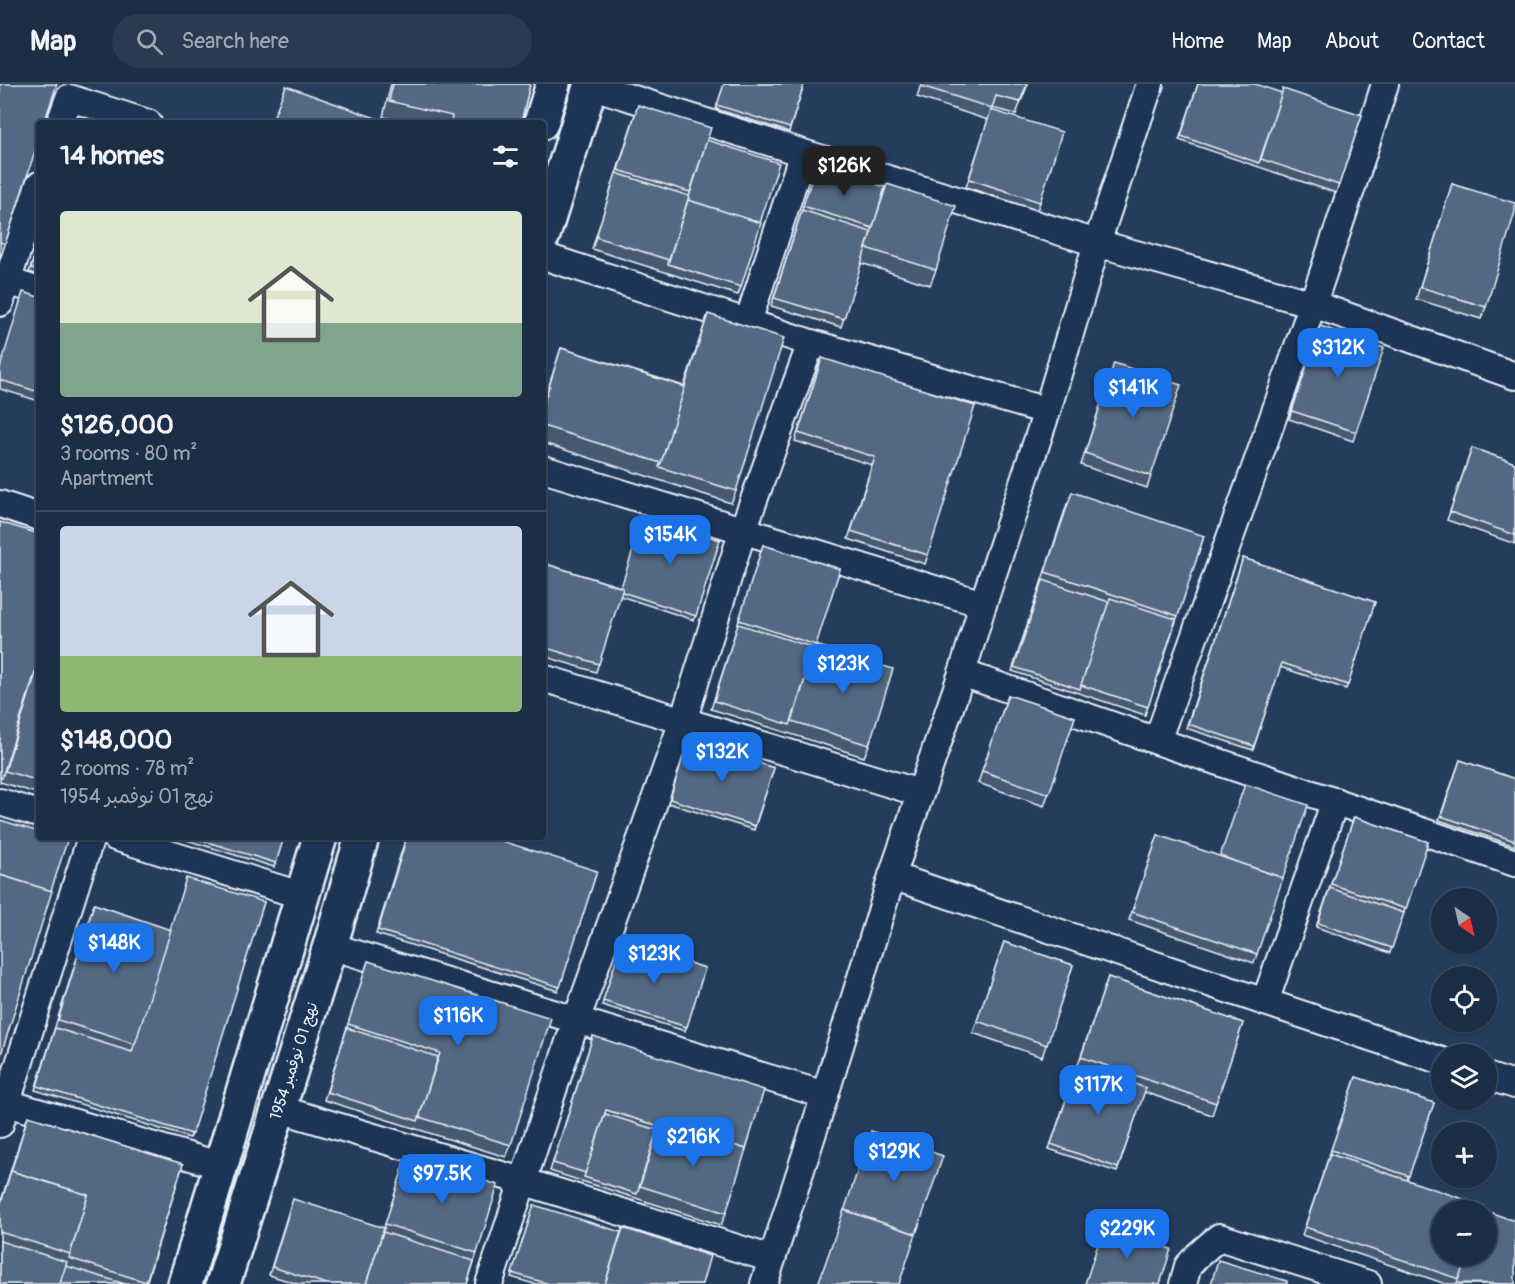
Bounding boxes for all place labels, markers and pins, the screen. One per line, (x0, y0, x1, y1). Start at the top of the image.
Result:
pin: $126K (802, 146, 886, 197)
pin: $312K (1296, 328, 1380, 379)
pin: $141K (1091, 368, 1175, 419)
pin: $154K (628, 515, 712, 566)
pin: $123K (801, 644, 885, 695)
pin: $132K (680, 732, 764, 783)
pin: $148K (72, 923, 156, 974)
pin: $123K (612, 934, 696, 985)
pin: $116K (416, 996, 500, 1047)
pin: $117K (1056, 1065, 1140, 1116)
pin: $216K (651, 1117, 735, 1168)
pin: $129K (852, 1132, 936, 1183)
pin: $97.5K (393, 1154, 491, 1205)
pin: $229K (1085, 1209, 1169, 1260)

